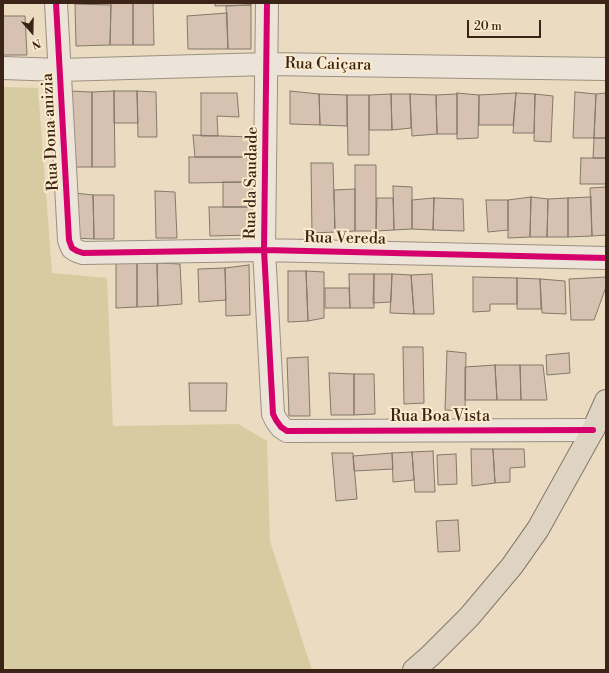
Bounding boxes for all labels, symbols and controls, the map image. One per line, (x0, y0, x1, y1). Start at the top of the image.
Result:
north arrow (12, 12, 52, 52)
scale bar (469, 12, 543, 38)
text: 20 m (474, 19, 502, 34)
text: N (30, 35, 43, 51)
street label: Rua Caiçara (284, 55, 372, 75)
street label: Rua Dona anizia (38, 73, 64, 191)
street label: Rua da Saudade (241, 126, 263, 240)
street label: Rua Vereda (304, 229, 386, 249)
street label: Rua Boa Vista (390, 407, 490, 427)

